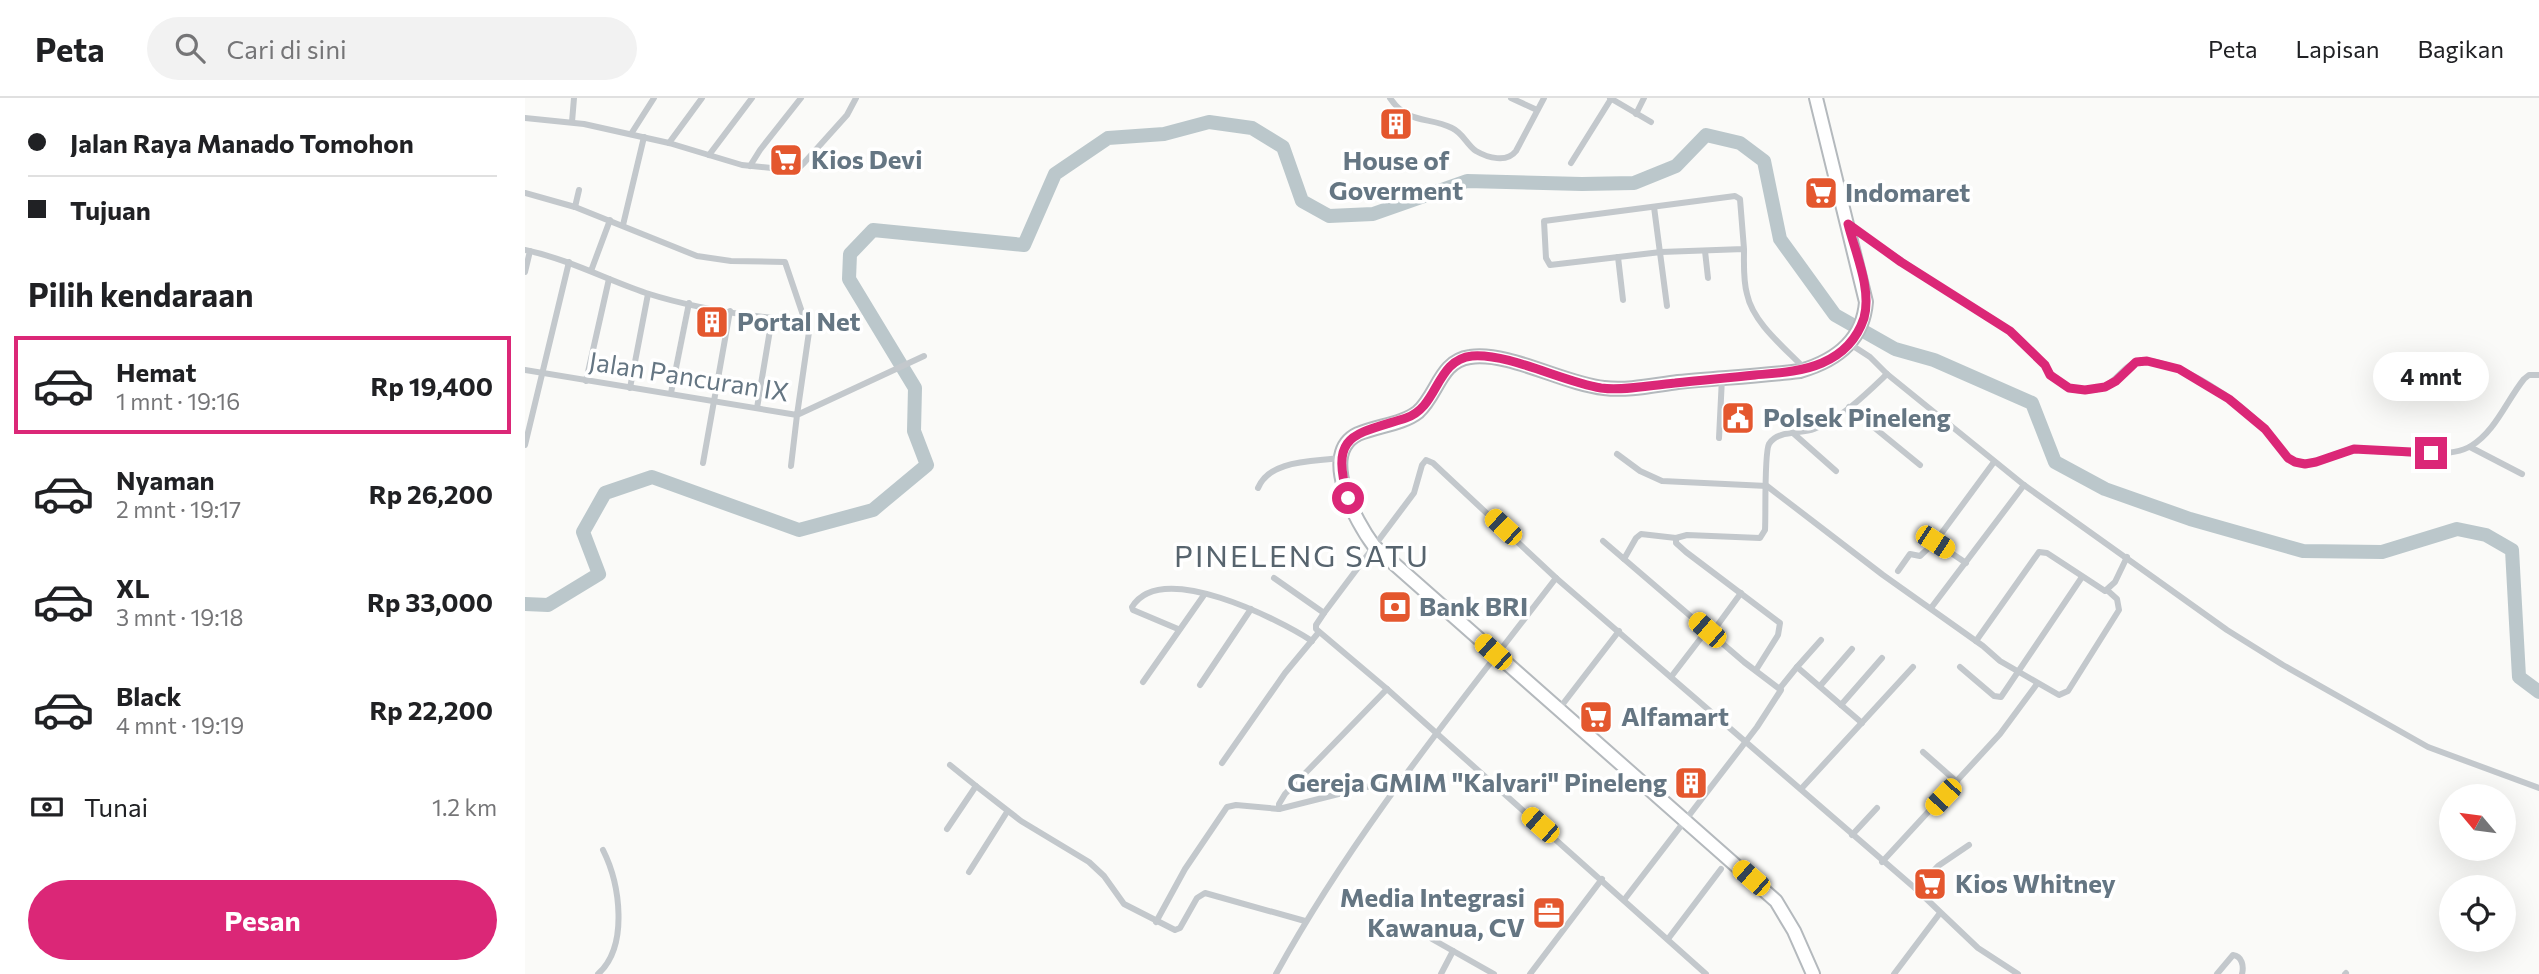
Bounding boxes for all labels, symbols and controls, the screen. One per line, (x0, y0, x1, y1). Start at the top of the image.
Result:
search box (147, 17, 637, 80)
text: Peta (35, 28, 105, 69)
icon: search (171, 29, 209, 67)
text: Cari di sini (227, 33, 347, 64)
text: Peta (2208, 34, 2258, 63)
text: Lapisan (2296, 34, 2379, 63)
text: Bagikan (2417, 34, 2504, 63)
building icon: House of Goverment (1377, 105, 1415, 143)
text: Jalan Raya Manado Tomohon (70, 127, 414, 158)
supermarket icon: Kios Devi (767, 141, 805, 179)
place label: Kios Devi (811, 143, 922, 174)
place label: House of Goverment (1329, 144, 1463, 205)
supermarket icon: Indomaret (1802, 174, 1840, 212)
place label: Indomaret (1845, 176, 1970, 207)
text: Tujuan (70, 194, 151, 225)
text: Pilih kendaraan (28, 274, 254, 314)
building icon: Portal Net (693, 303, 731, 341)
place label: Portal Net (737, 305, 861, 336)
street label: Jalan Pancuran IX (587, 344, 791, 407)
callout: 4 mnt (2373, 352, 2489, 400)
icon: car (32, 354, 95, 417)
text: Hemat (116, 356, 197, 387)
text: 4 mnt (2400, 362, 2462, 390)
text: Rp 19,400 (370, 370, 493, 401)
text: 1 mnt · 19:16 (116, 387, 240, 415)
public building icon: Polsek Pineleng (1719, 399, 1757, 437)
place label: Polsek Pineleng (1763, 401, 1951, 432)
route end (2415, 437, 2447, 469)
icon: car (32, 462, 95, 525)
text: Nyaman (116, 464, 215, 495)
text: Rp 26,200 (369, 478, 493, 509)
route start (1332, 482, 1364, 514)
text: 2 mnt · 19:17 (116, 495, 241, 523)
car (1481, 505, 1526, 549)
car (1912, 522, 1959, 562)
district label: PINELENG SATU (1174, 536, 1430, 573)
icon: car (32, 570, 95, 633)
text: XL (116, 572, 150, 603)
text: Rp 33,000 (367, 586, 493, 617)
bank icon: Bank BRI (1376, 588, 1414, 626)
place label: Bank BRI (1419, 590, 1528, 621)
text: 3 mnt · 19:18 (116, 603, 243, 631)
car (1685, 608, 1730, 652)
car (1471, 630, 1516, 674)
icon: car (32, 678, 95, 741)
text: Black (116, 680, 182, 711)
text: Rp 22,200 (369, 694, 493, 725)
supermarket icon: Alfamart (1577, 698, 1615, 736)
place label: Alfamart (1621, 700, 1729, 731)
text: 4 mnt · 19:19 (116, 711, 244, 739)
building icon: Gereja GMIM "Kalvari" Pineleng (1672, 764, 1710, 802)
place label: Gereja GMIM "Kalvari" Pineleng (1287, 766, 1667, 797)
car (1921, 774, 1966, 820)
north arrow (2439, 784, 2517, 861)
map controls (2439, 784, 2516, 952)
icon: cash (28, 788, 66, 826)
text: Tunai (84, 791, 148, 822)
text: 1.2 km (432, 793, 497, 821)
car (1518, 803, 1563, 847)
car (1729, 856, 1774, 900)
supermarket icon: Kios Whitney (1911, 865, 1949, 903)
place label: Kios Whitney (1955, 867, 2116, 898)
button: locate (2439, 875, 2516, 952)
button: Pesan (28, 880, 497, 960)
place label: Media Integrasi Kawanua, CV (1340, 881, 1525, 942)
office icon: Media Integrasi Kawanua, CV (1530, 894, 1568, 932)

